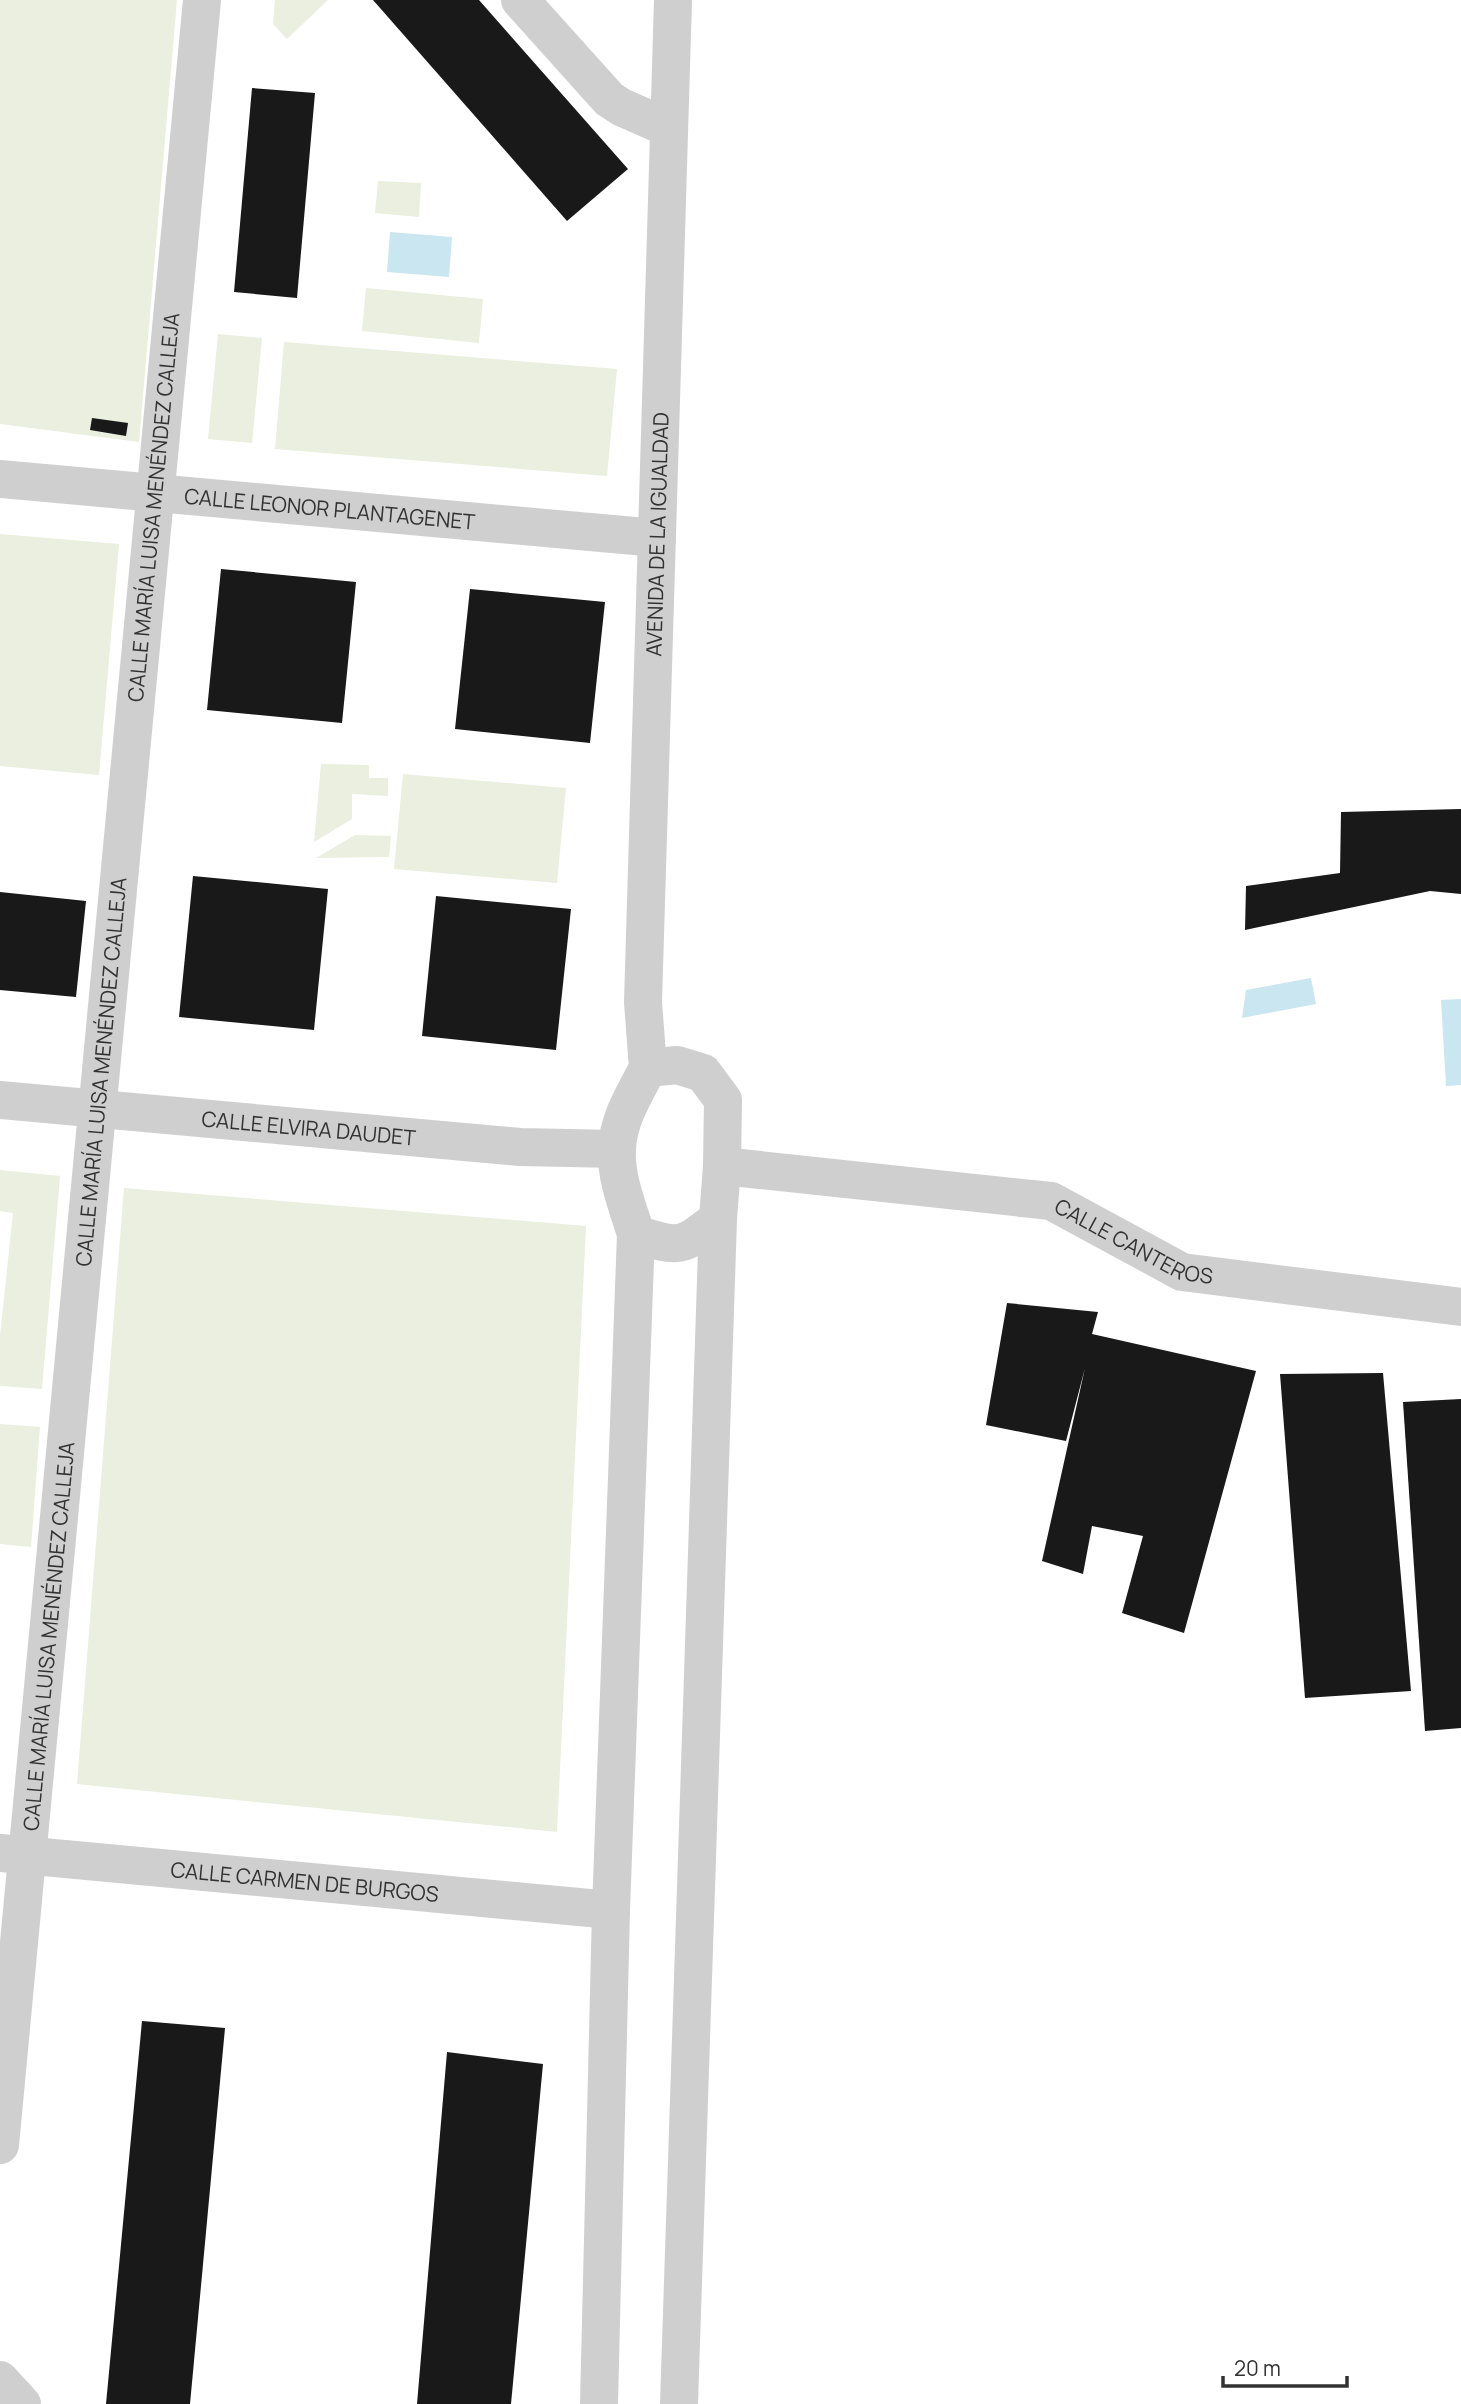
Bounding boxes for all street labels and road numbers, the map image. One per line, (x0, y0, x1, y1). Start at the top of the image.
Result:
street label: CALLE MARÍA LUISA MENÉNDEZ CALLEJA (121, 311, 185, 703)
street label: AVENIDA DE LA IGUALDAD (639, 412, 675, 657)
street label: CALLE LEONOR PLANTAGENET (183, 482, 477, 536)
street label: CALLE MARÍA LUISA MENÉNDEZ CALLEJA (69, 876, 133, 1268)
street label: CALLE ELVIRA DAUDET (200, 1104, 417, 1152)
street label: CALLE CANTEROS (1050, 1192, 1215, 1290)
street label: CALLE MARÍA LUISA MENÉNDEZ CALLEJA (16, 1441, 81, 1832)
street label: CALLE CARMEN DE BURGOS (169, 1855, 440, 1908)

